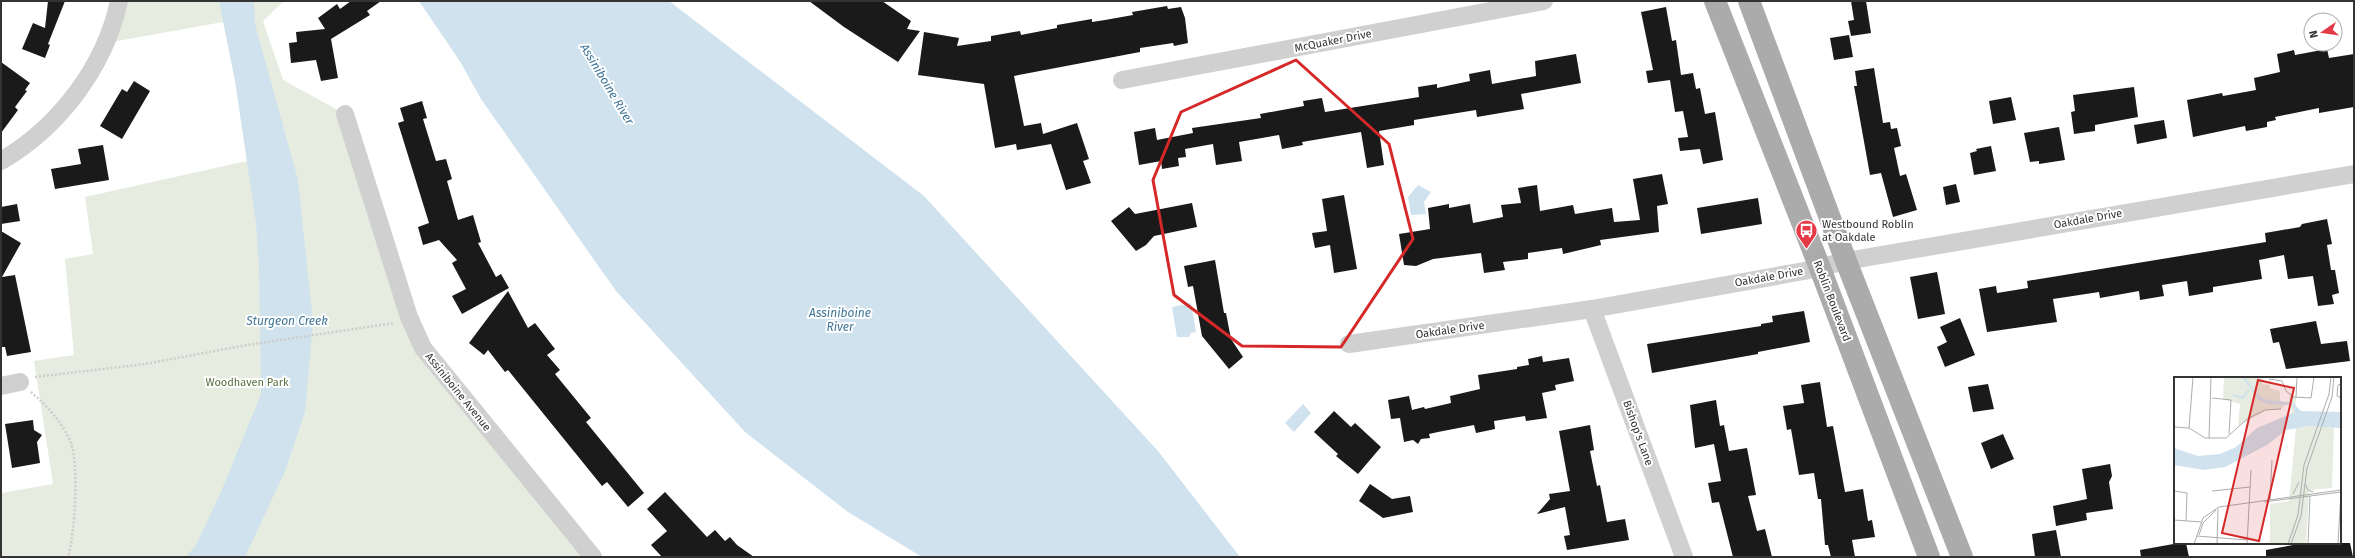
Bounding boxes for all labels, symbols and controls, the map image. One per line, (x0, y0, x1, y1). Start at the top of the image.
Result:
north arrow (2303, 12, 2343, 52)
street label: McQuaker Drive (1293, 27, 1373, 55)
text: N (2307, 29, 2321, 39)
water label: Assiniboine River (577, 40, 637, 127)
street label: Oakdale Drive (2053, 207, 2123, 231)
bus stop icon: Westbound Roblin at Oakdale (1794, 217, 1820, 250)
place label: Westbound Roblin at Oakdale (1822, 218, 1914, 244)
street label: Roblin Boulevard (1811, 259, 1853, 343)
street label: Oakdale Drive (1734, 265, 1804, 289)
water label: Assiniboine River (808, 306, 871, 334)
water label: Sturgeon Creek (245, 314, 328, 328)
street label: Oakdale Drive (1415, 319, 1485, 341)
street label: Assiniboine Avenue (422, 350, 494, 434)
park label: Woodhaven Park (205, 376, 289, 389)
inset map (2174, 377, 2341, 544)
street label: Bishop's Lane (1620, 399, 1656, 467)

